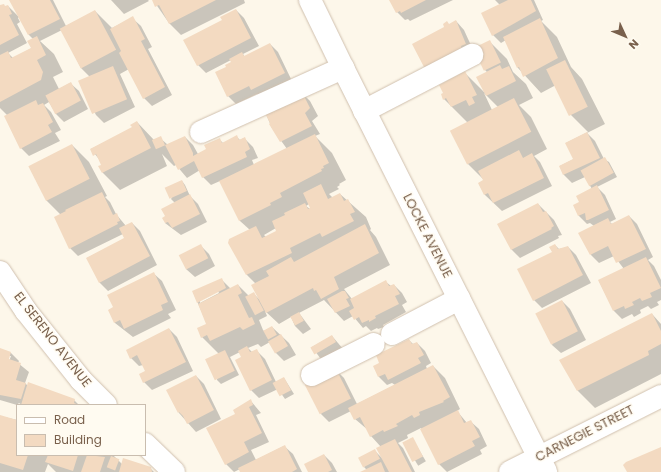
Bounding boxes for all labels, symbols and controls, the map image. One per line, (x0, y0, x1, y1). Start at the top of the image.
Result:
north arrow (605, 16, 645, 56)
text: N (625, 36, 642, 53)
street label: LOCKE AVENUE (399, 191, 455, 281)
street label: EL SERENO AVENUE (10, 289, 94, 391)
street label: CARNEGIE STREET (533, 402, 637, 466)
legend (16, 404, 146, 456)
text: Road (54, 411, 85, 428)
text: Building (54, 431, 102, 448)

